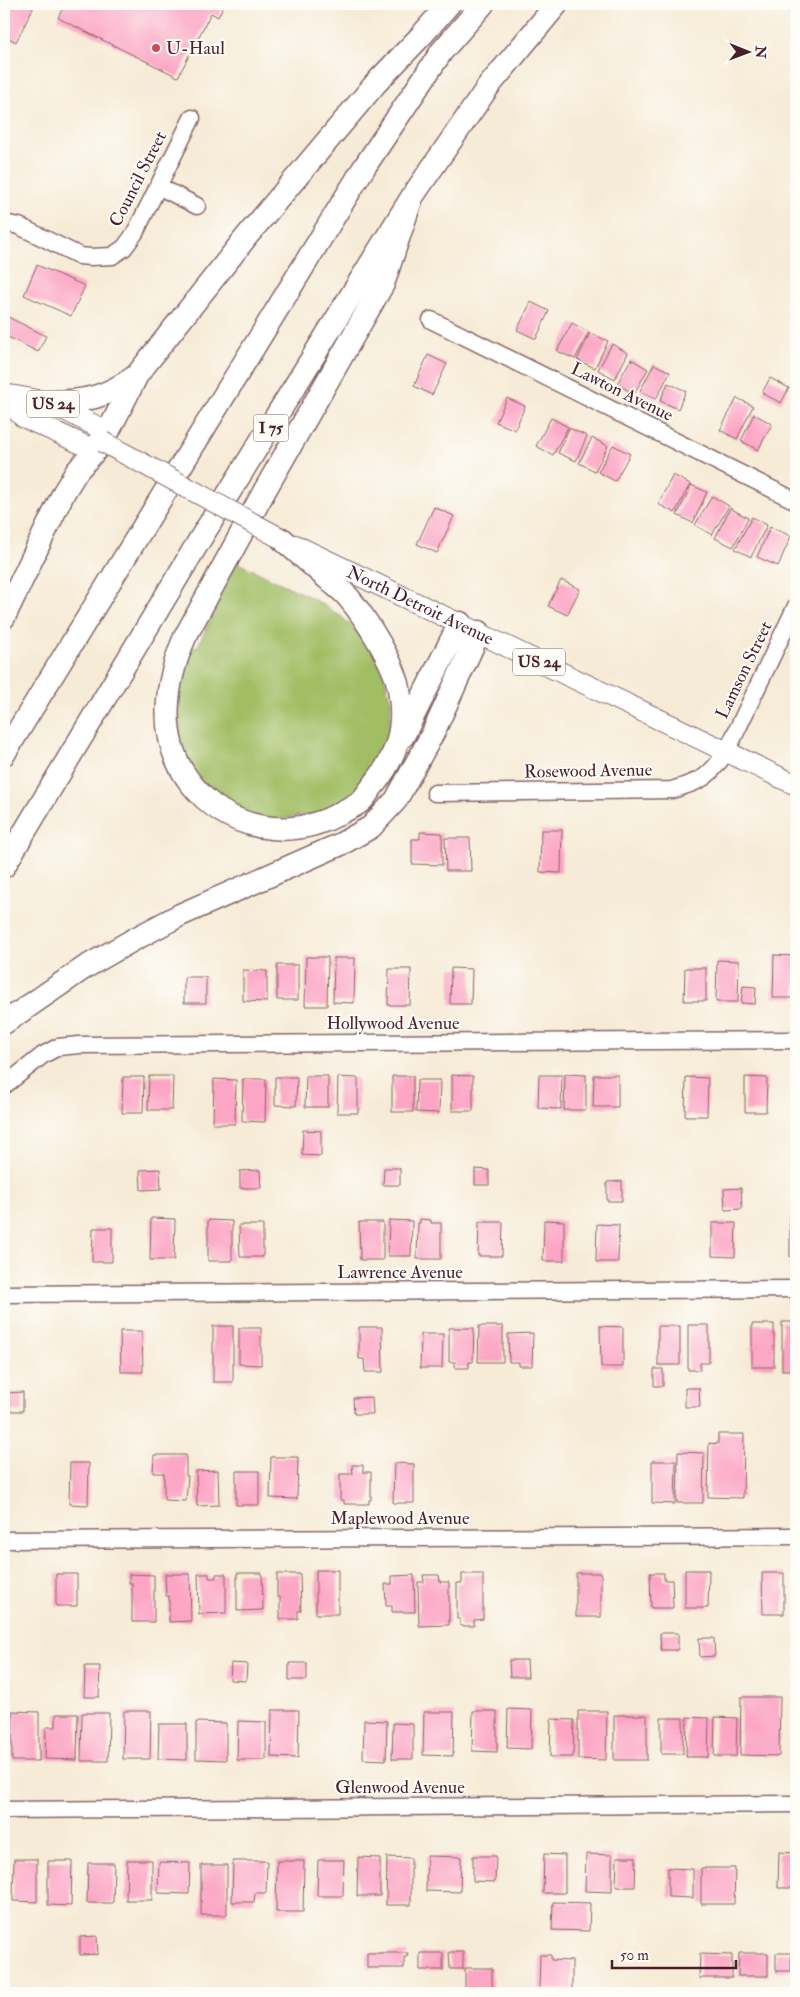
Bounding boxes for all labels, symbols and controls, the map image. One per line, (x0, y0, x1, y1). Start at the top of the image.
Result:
north arrow (722, 28, 772, 78)
place label: U-Haul (166, 37, 225, 60)
marker: U-Haul (150, 42, 162, 54)
text: N (752, 45, 769, 59)
street label: Council Street (104, 127, 172, 231)
street label: Lawton Avenue (567, 357, 677, 427)
road number: US 24 (27, 390, 79, 418)
road number: I 75 (254, 414, 288, 442)
street label: North Detroit Avenue (343, 560, 498, 650)
street label: Lamson Street (710, 617, 778, 723)
road number: US 24 (513, 649, 565, 676)
street label: Rosewood Avenue (524, 758, 653, 784)
street label: Hollywood Avenue (326, 1012, 460, 1035)
street label: Lawrence Avenue (337, 1261, 463, 1284)
street label: Maplewood Avenue (331, 1507, 470, 1530)
street label: Glenwood Avenue (335, 1776, 465, 1799)
scale bar (612, 1937, 736, 1969)
text: 50 m (620, 1946, 649, 1965)

